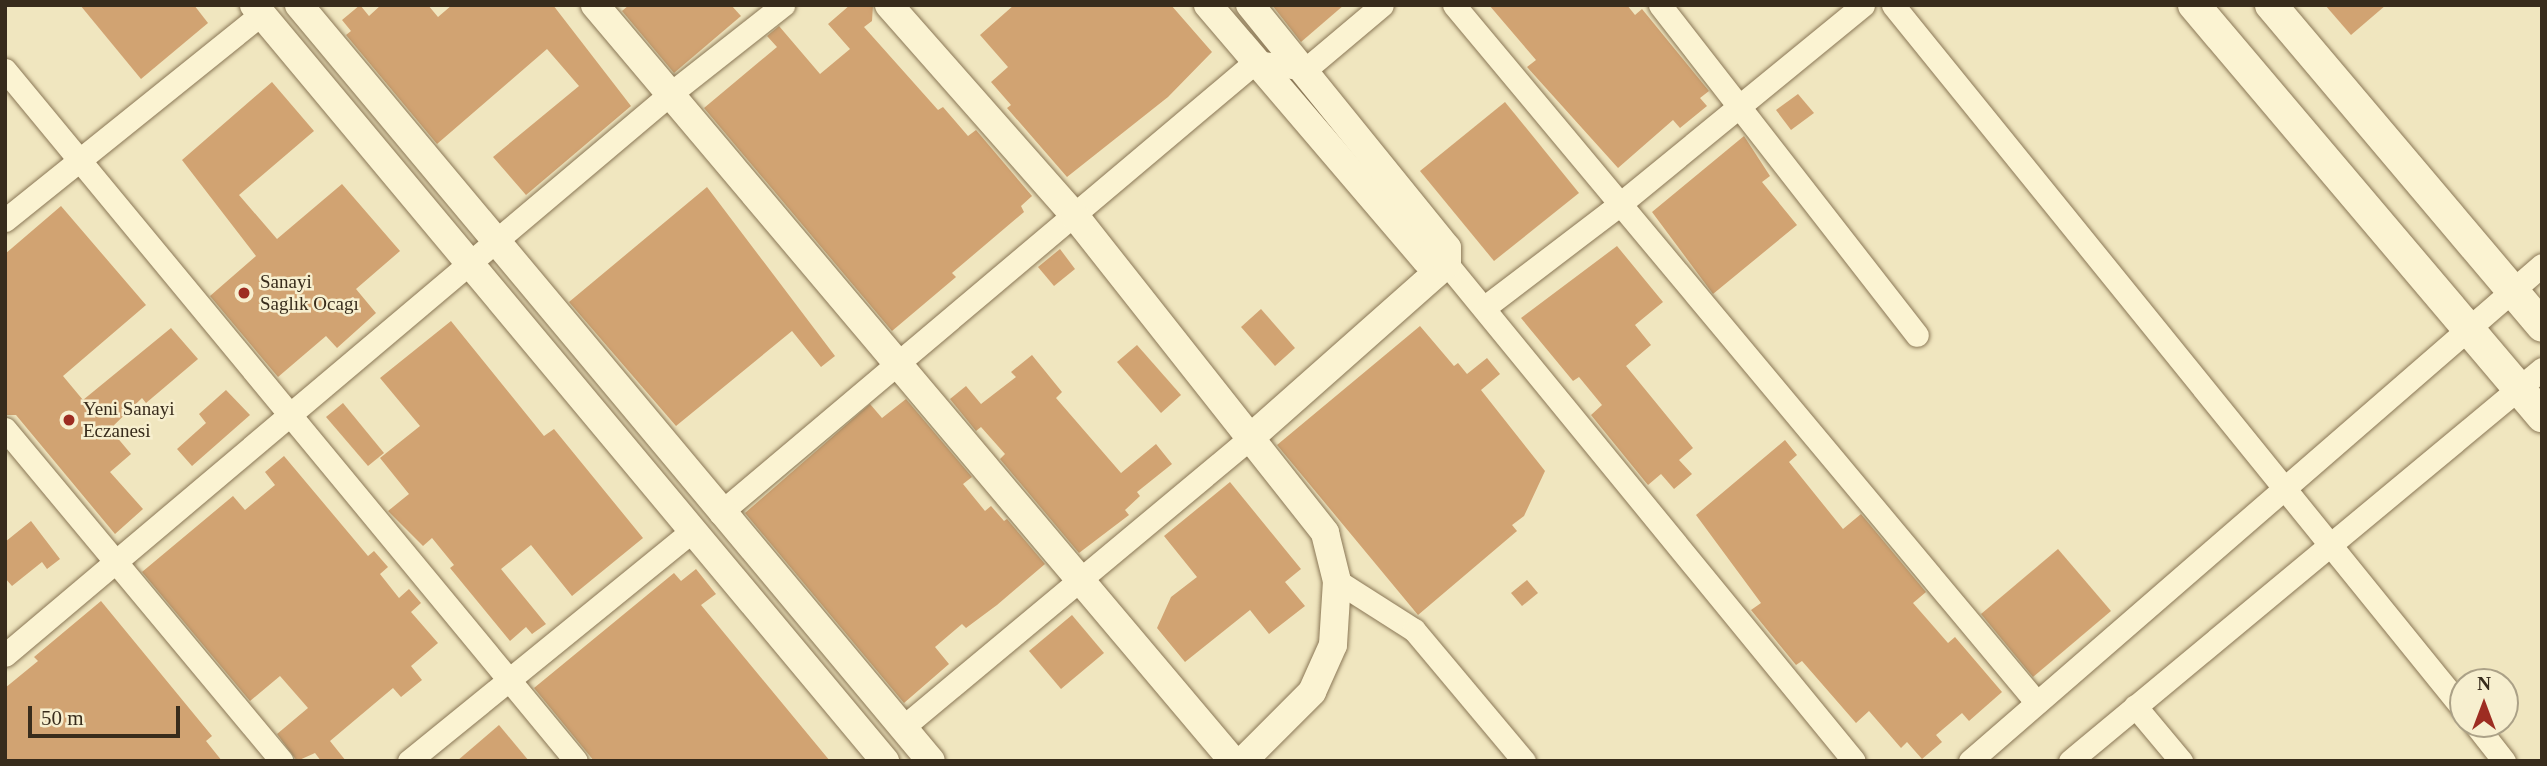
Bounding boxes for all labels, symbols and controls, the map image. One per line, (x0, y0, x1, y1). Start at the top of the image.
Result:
place label: Sanayi Saglık Ocagı (260, 271, 359, 315)
marker: Sanayi Saglık Ocagı (234, 283, 254, 303)
place label: Yeni Sanayi Eczanesi (83, 398, 174, 442)
marker: Yeni Sanayi Eczanesi (61, 412, 77, 428)
north arrow (2449, 668, 2519, 738)
text: N (2477, 673, 2491, 694)
scale bar (32, 692, 184, 736)
text: 50 m (41, 706, 84, 730)

